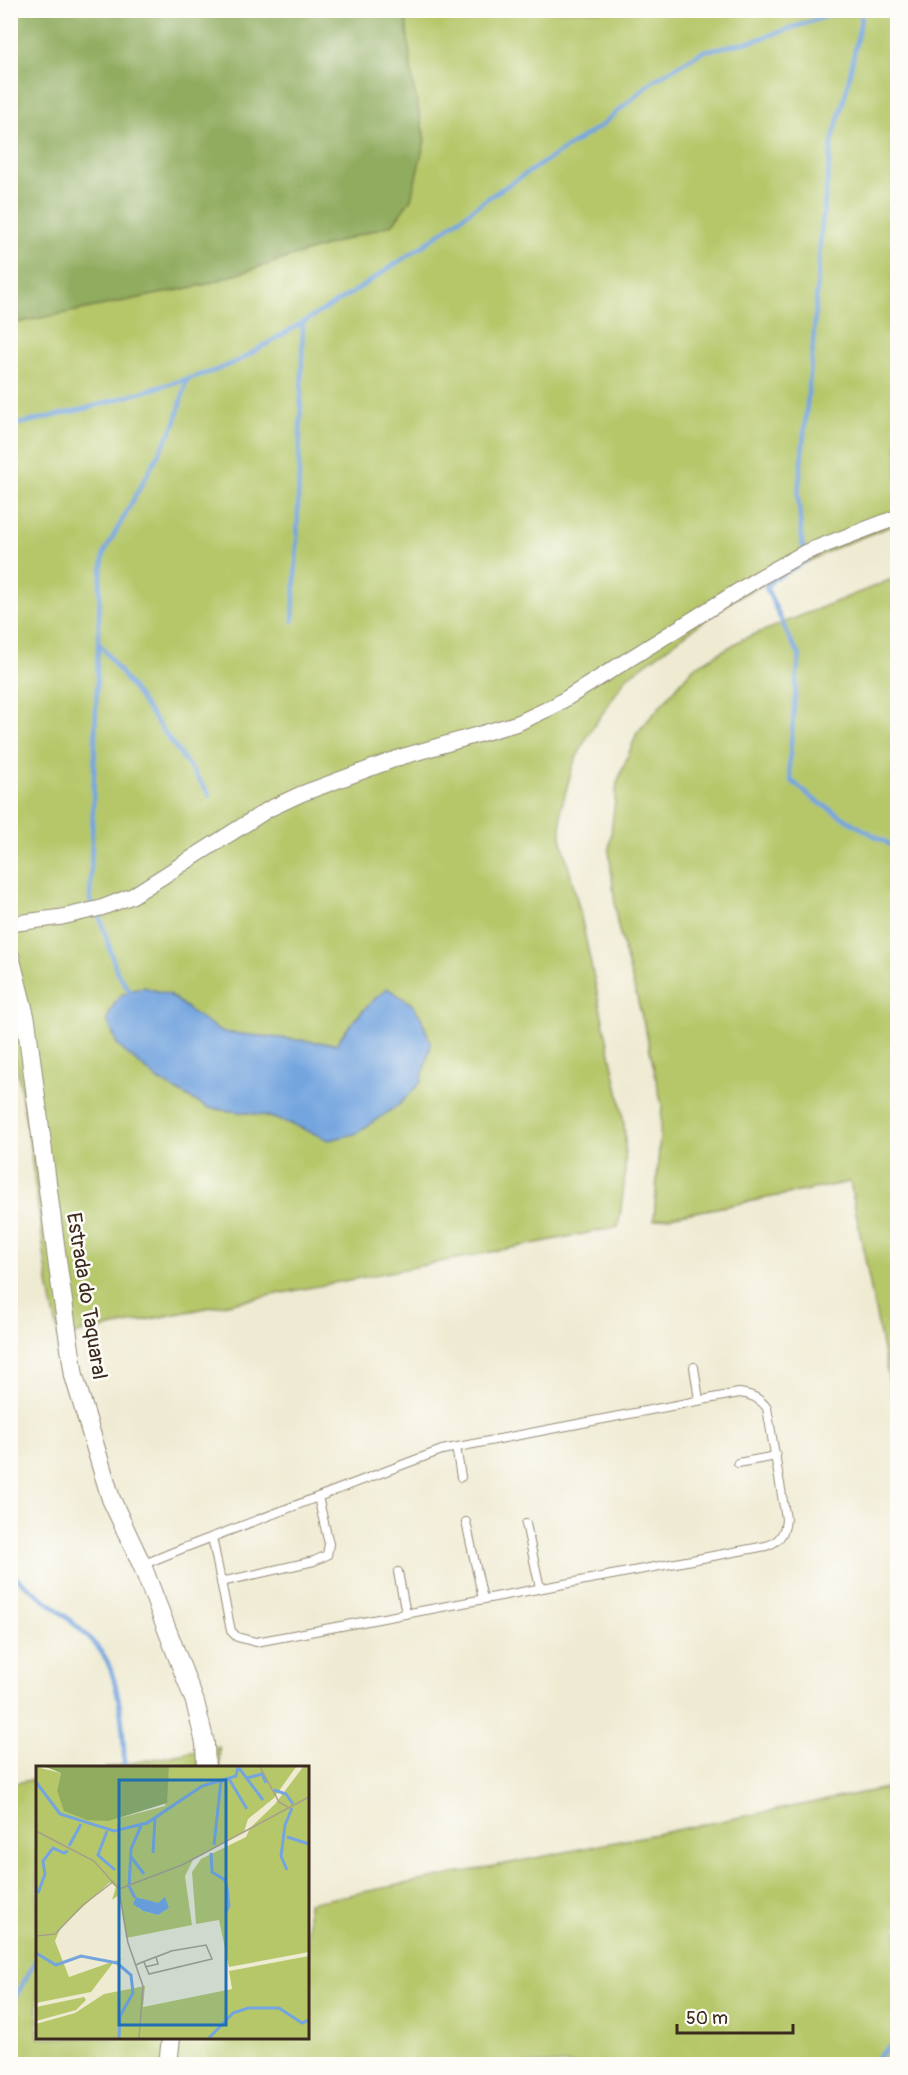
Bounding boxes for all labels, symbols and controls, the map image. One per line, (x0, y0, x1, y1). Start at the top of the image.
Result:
street label: Estrada do Taquaral (60, 1211, 113, 1382)
inset map (36, 1766, 309, 2039)
scale bar (677, 1997, 792, 2035)
text: 50 m (686, 2007, 728, 2030)

